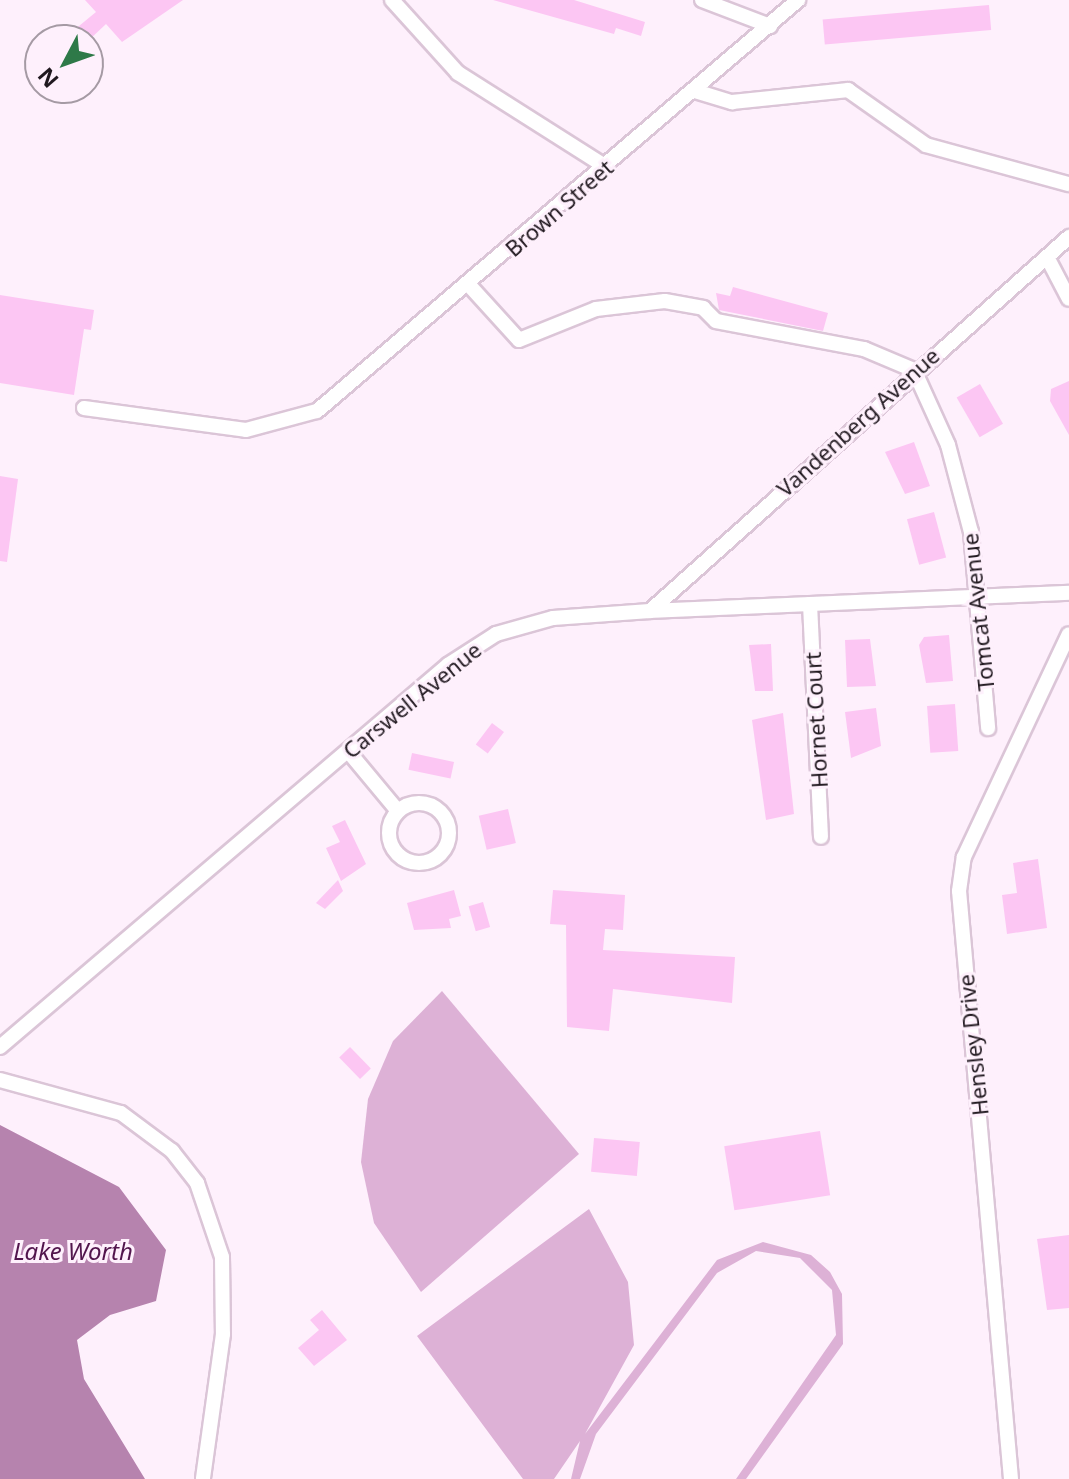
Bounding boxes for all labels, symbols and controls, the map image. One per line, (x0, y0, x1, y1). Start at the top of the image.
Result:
north arrow (24, 24, 104, 104)
text: N (30, 62, 65, 95)
street label: Brown Street (500, 154, 618, 262)
street label: Vandenberg Avenue (771, 342, 945, 502)
street label: Tomcat Avenue (957, 532, 999, 692)
street label: Carswell Avenue (338, 636, 486, 764)
street label: Hornet Court (799, 651, 833, 789)
street label: Hensley Drive (952, 973, 994, 1117)
water label: Lake Worth (13, 1237, 133, 1265)

